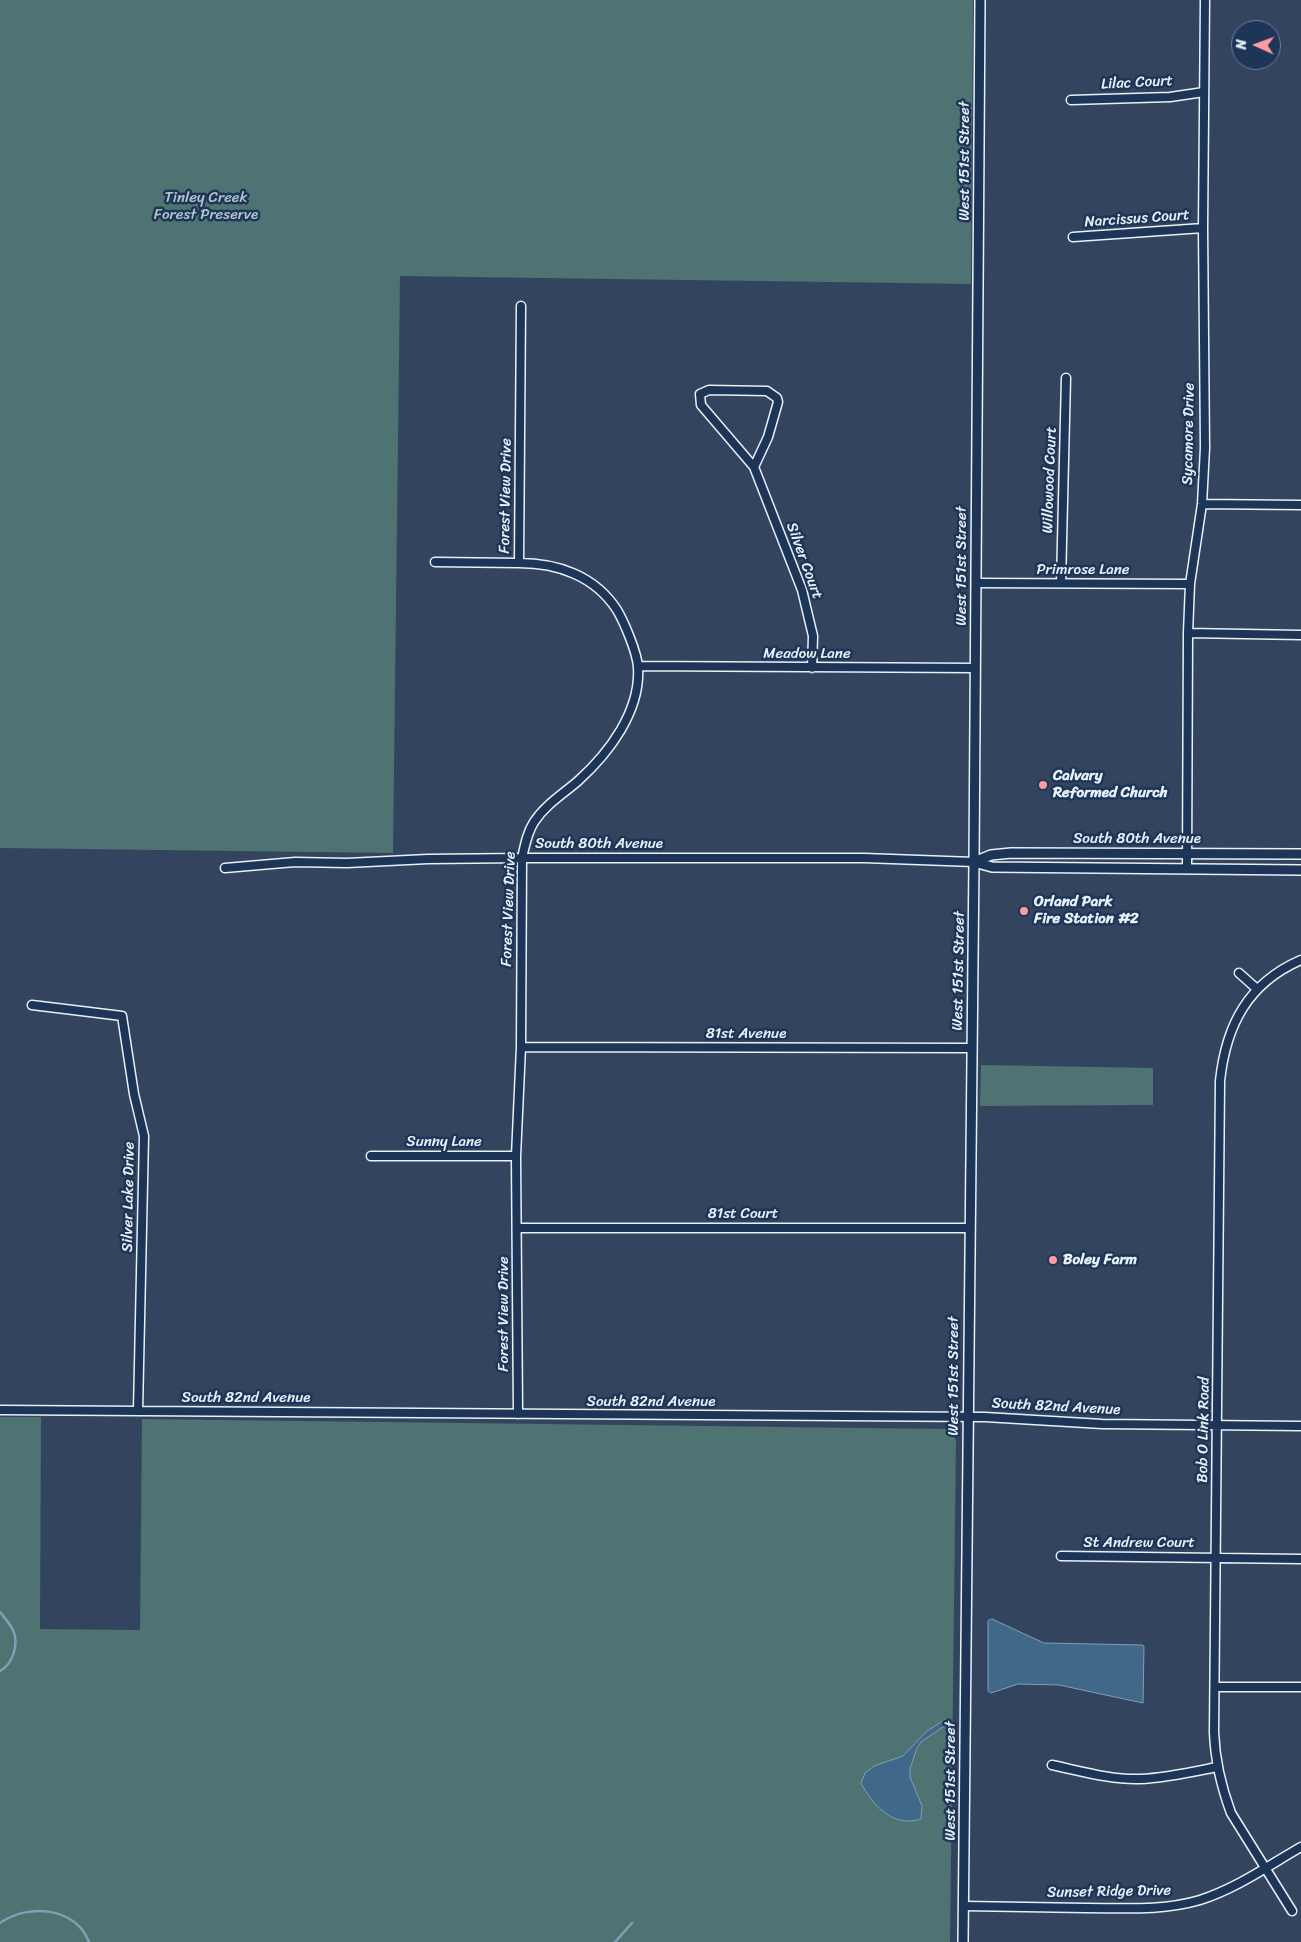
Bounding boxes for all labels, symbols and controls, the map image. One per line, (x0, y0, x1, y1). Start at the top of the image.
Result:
north arrow (1231, 20, 1281, 70)
text: N (1229, 39, 1254, 50)
street label: Lilac Court (1101, 72, 1173, 94)
street label: West 151st Street (956, 101, 974, 221)
park label: Tinley Creek Forest Preserve (154, 189, 258, 224)
street label: Narcissus Court (1084, 206, 1190, 232)
street label: Sycamore Drive (1179, 383, 1199, 485)
street label: Willowood Court (1039, 426, 1061, 534)
street label: Forest View Drive (496, 438, 516, 554)
street label: West 151st Street (953, 506, 971, 626)
street label: Silver Court (782, 520, 826, 602)
street label: Primrose Lane (1037, 561, 1129, 579)
street label: Meadow Lane (763, 645, 851, 663)
place label: Calvary Reformed Church (1053, 767, 1168, 802)
marker: Calvary Reformed Church (1037, 779, 1049, 791)
street label: South 80th Avenue (1073, 830, 1201, 848)
street label: South 80th Avenue (535, 835, 663, 853)
street label: Forest View Drive (498, 851, 520, 967)
place label: Orland Park Fire Station #2 (1034, 893, 1139, 928)
marker: Orland Park Fire Station #2 (1018, 905, 1030, 917)
street label: West 151st Street (949, 911, 969, 1031)
street label: 81st Avenue (706, 1025, 786, 1043)
street label: Sunny Lane (406, 1133, 482, 1151)
street label: Silver Lake Drive (119, 1142, 139, 1252)
street label: 81st Court (708, 1205, 778, 1223)
place label: Boley Farm (1063, 1251, 1137, 1269)
marker: Boley Farm (1047, 1254, 1059, 1266)
street label: Forest View Drive (495, 1256, 513, 1372)
street label: West 151st Street (945, 1316, 963, 1436)
street label: Bob O Link Road (1194, 1377, 1214, 1483)
street label: South 82nd Avenue (182, 1389, 310, 1407)
street label: South 82nd Avenue (587, 1393, 715, 1411)
street label: South 82nd Avenue (991, 1395, 1121, 1419)
street label: St Andrew Court (1083, 1534, 1195, 1552)
street label: West 151st Street (942, 1721, 960, 1841)
street label: Sunset Ridge Drive (1047, 1882, 1171, 1902)

